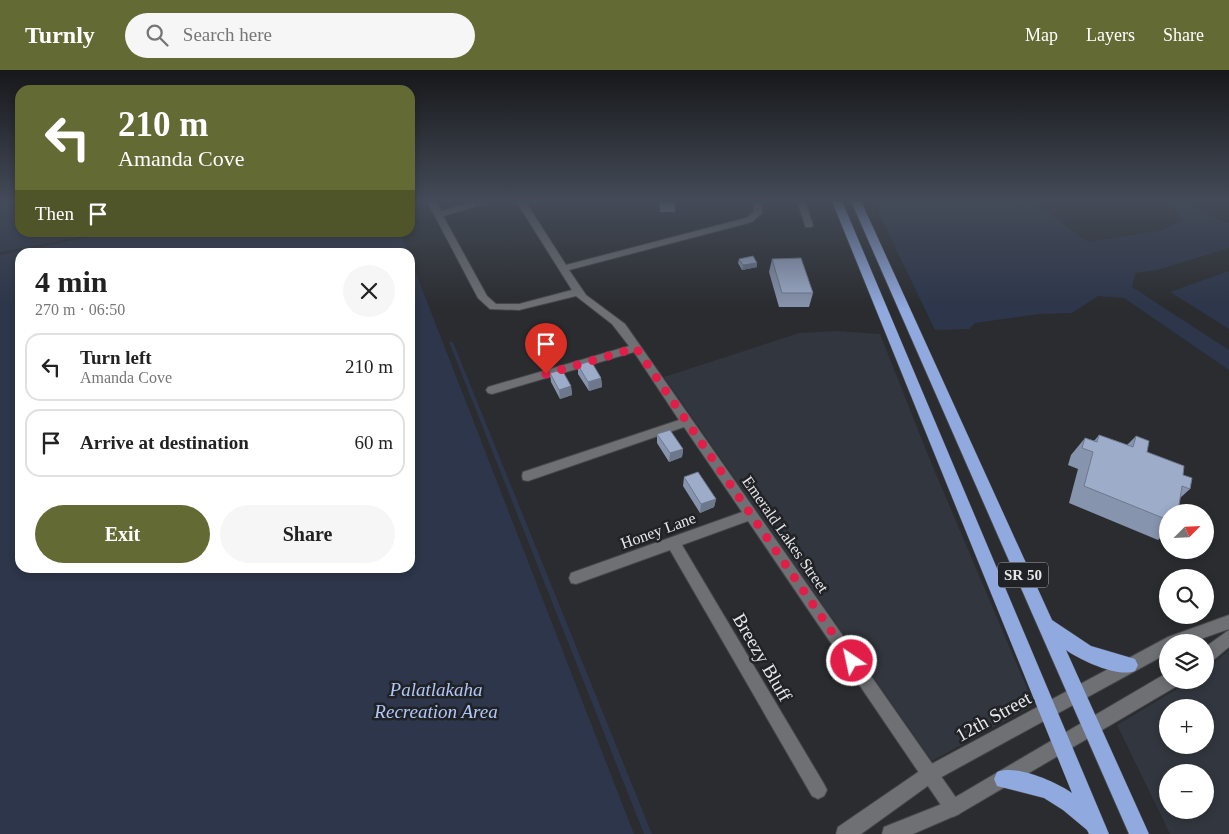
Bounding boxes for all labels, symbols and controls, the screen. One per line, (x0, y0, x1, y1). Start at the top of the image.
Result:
search box (125, 13, 475, 58)
icon: search (143, 21, 171, 49)
text: Turnly (25, 22, 95, 48)
text: Search here (183, 24, 272, 45)
text: Map (1025, 25, 1058, 45)
text: Layers (1086, 25, 1135, 45)
text: Share (1163, 25, 1204, 45)
icon: left (35, 105, 100, 170)
text: 210 m (118, 105, 208, 144)
text: Amanda Cove (118, 146, 244, 171)
icon: arrive (84, 200, 112, 228)
text: Then (35, 203, 74, 224)
text: 4 min (35, 265, 108, 298)
button: close (343, 265, 395, 317)
text: 270 m · 06:50 (35, 301, 125, 318)
pin (525, 323, 567, 374)
icon: arrive (532, 330, 560, 358)
text: Turn left (80, 347, 152, 368)
icon: left (37, 353, 65, 381)
text: 210 m (345, 356, 393, 377)
text: Amanda Cove (80, 369, 172, 386)
icon: arrive (37, 429, 65, 457)
text: Arrive at destination (80, 432, 249, 453)
text: 60 m (354, 432, 393, 453)
street label: Emerald Lakes Street (739, 473, 832, 596)
north arrow (1159, 504, 1214, 559)
map controls (1159, 504, 1214, 819)
button: Exit (35, 505, 210, 563)
button: Share (220, 505, 395, 563)
street label: Honey Lane (618, 509, 698, 553)
road number: SR 50 (998, 562, 1048, 588)
button: search (1159, 569, 1214, 624)
street label: Breezy Bluff (729, 609, 797, 706)
position arrow (825, 634, 877, 686)
button: layers (1159, 634, 1214, 689)
park label: Palatlakaha Recreation Area (373, 679, 498, 722)
street label: 12th Street (952, 687, 1035, 746)
button: + (1159, 699, 1214, 754)
button: − (1159, 764, 1214, 819)

